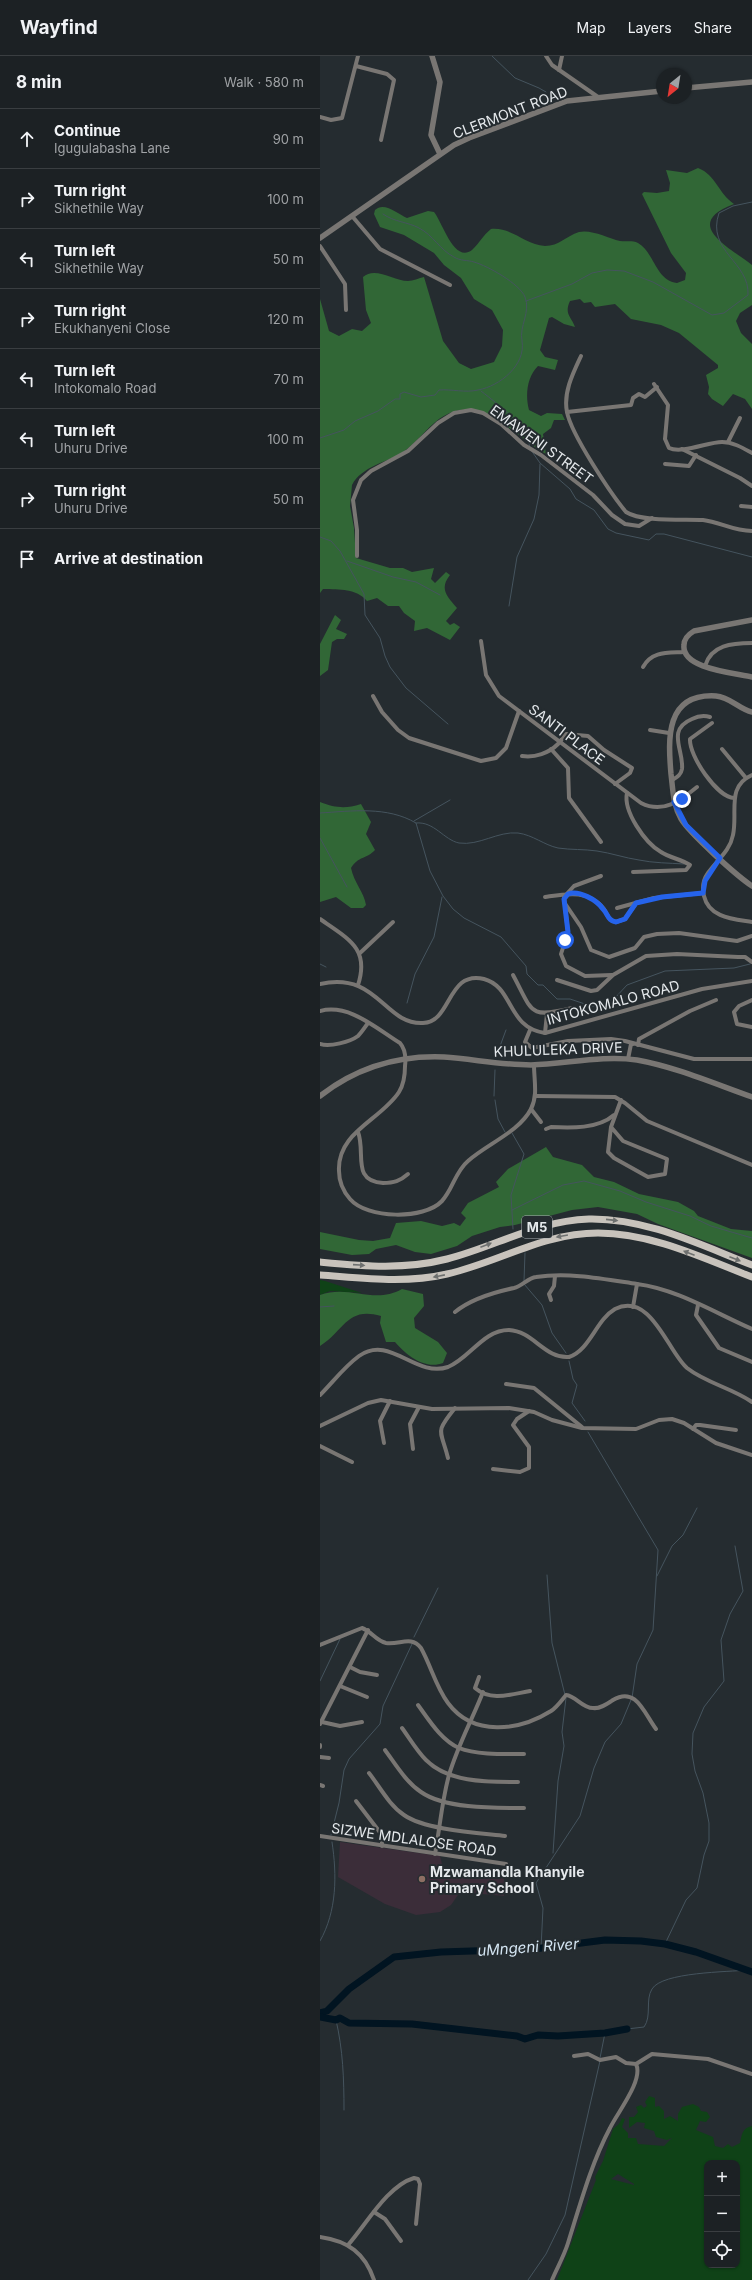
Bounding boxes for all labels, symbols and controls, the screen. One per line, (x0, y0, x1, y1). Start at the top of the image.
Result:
text: Wayfind (20, 16, 98, 39)
text: Map (577, 19, 606, 36)
text: Layers (628, 19, 672, 36)
text: Share (694, 19, 732, 36)
north arrow (656, 68, 692, 104)
text: 8 min (16, 72, 62, 92)
text: Walk · 580 m (224, 74, 304, 90)
street label: CLERMONT ROAD (450, 82, 570, 142)
text: Continue (54, 121, 121, 140)
icon: ahead (16, 128, 38, 150)
text: 90 m (273, 131, 304, 147)
text: Igugulabasha Lane (54, 140, 170, 156)
text: Turn right (54, 181, 126, 200)
icon: right (16, 188, 38, 210)
text: 100 m (267, 191, 304, 207)
text: Sikhethile Way (54, 200, 144, 216)
text: Turn left (54, 241, 115, 260)
icon: left (16, 248, 38, 270)
text: 50 m (273, 251, 304, 267)
text: Sikhethile Way (54, 260, 144, 276)
text: Turn right (54, 301, 126, 320)
icon: right (16, 308, 38, 330)
text: 120 m (268, 311, 304, 327)
text: Ekukhanyeni Close (54, 320, 170, 336)
text: Turn left (54, 361, 115, 380)
icon: left (16, 368, 38, 390)
text: 70 m (274, 371, 304, 387)
text: Intokomalo Road (54, 380, 156, 396)
street label: EMAWENI STREET (487, 401, 597, 487)
text: Turn left (54, 421, 115, 440)
icon: left (16, 428, 38, 450)
text: 100 m (267, 431, 304, 447)
text: Uhuru Drive (54, 440, 128, 456)
text: Turn right (54, 481, 126, 500)
icon: right (16, 488, 38, 510)
text: 50 m (273, 491, 304, 507)
text: Uhuru Drive (54, 500, 128, 516)
icon: arrive (16, 548, 38, 570)
text: Arrive at destination (54, 549, 203, 568)
street label: SANTI PLACE (526, 700, 608, 768)
route end (673, 790, 691, 808)
route start (556, 931, 574, 949)
street label: INTOKOMALO ROAD (545, 976, 681, 1028)
street label: KHULULEKA DRIVE (493, 1038, 623, 1060)
road number: M5 (522, 1216, 552, 1238)
one-way arrow (606, 1217, 618, 1224)
one-way arrow (556, 1233, 569, 1239)
one-way arrow (480, 1242, 492, 1248)
one-way arrow (683, 1250, 695, 1256)
one-way arrow (730, 1256, 742, 1262)
one-way arrow (353, 1262, 365, 1269)
one-way arrow (433, 1273, 445, 1279)
street label: SIZWE MDLALOSE ROAD (330, 1819, 498, 1859)
place label: Mzwamandla Khanyile Primary School (430, 1863, 585, 1896)
marker: Mzwamandla Khanyile Primary School (417, 1874, 427, 1884)
water label: uMngeni River (477, 1934, 580, 1960)
map controls (704, 2160, 740, 2268)
button: + (704, 2160, 740, 2196)
button: − (704, 2196, 740, 2232)
button: locate (704, 2232, 740, 2268)

